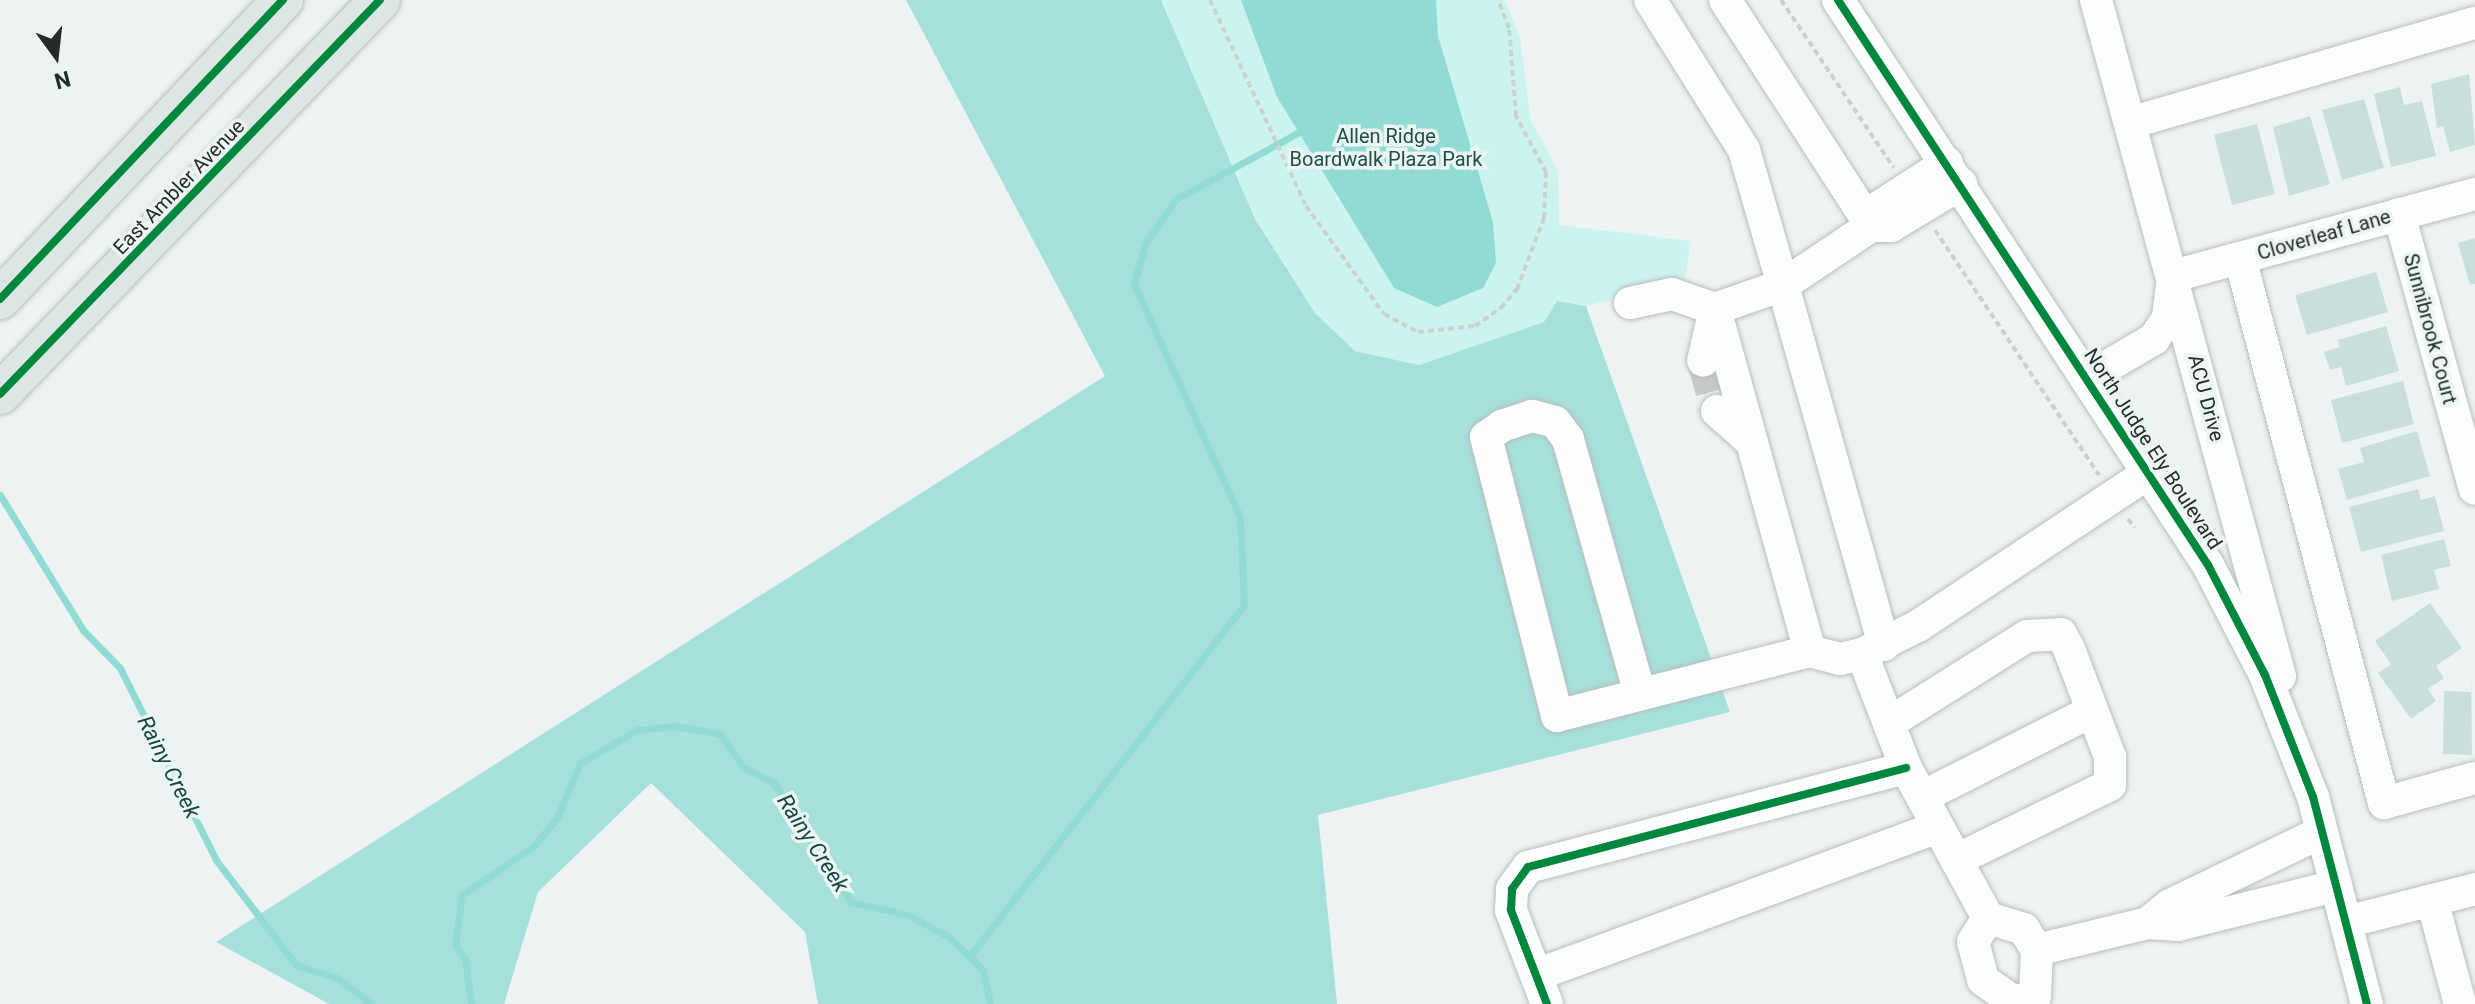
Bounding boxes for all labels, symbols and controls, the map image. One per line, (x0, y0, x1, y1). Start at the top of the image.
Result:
north arrow (16, 16, 96, 96)
text: N (52, 66, 73, 94)
street label: East Ambler Avenue (108, 114, 250, 260)
park label: Allen Ridge Boardwalk Plaza Park (1290, 125, 1482, 172)
street label: Cloverleaf Lane (2255, 204, 2393, 266)
street label: Sunnibrook Court (2398, 251, 2462, 407)
street label: North Judge Ely Boulevard (2079, 344, 2227, 554)
street label: ACU Drive (2183, 352, 2229, 444)
water label: Rainy Creek (132, 711, 206, 823)
water label: Rainy Creek (772, 789, 854, 897)

